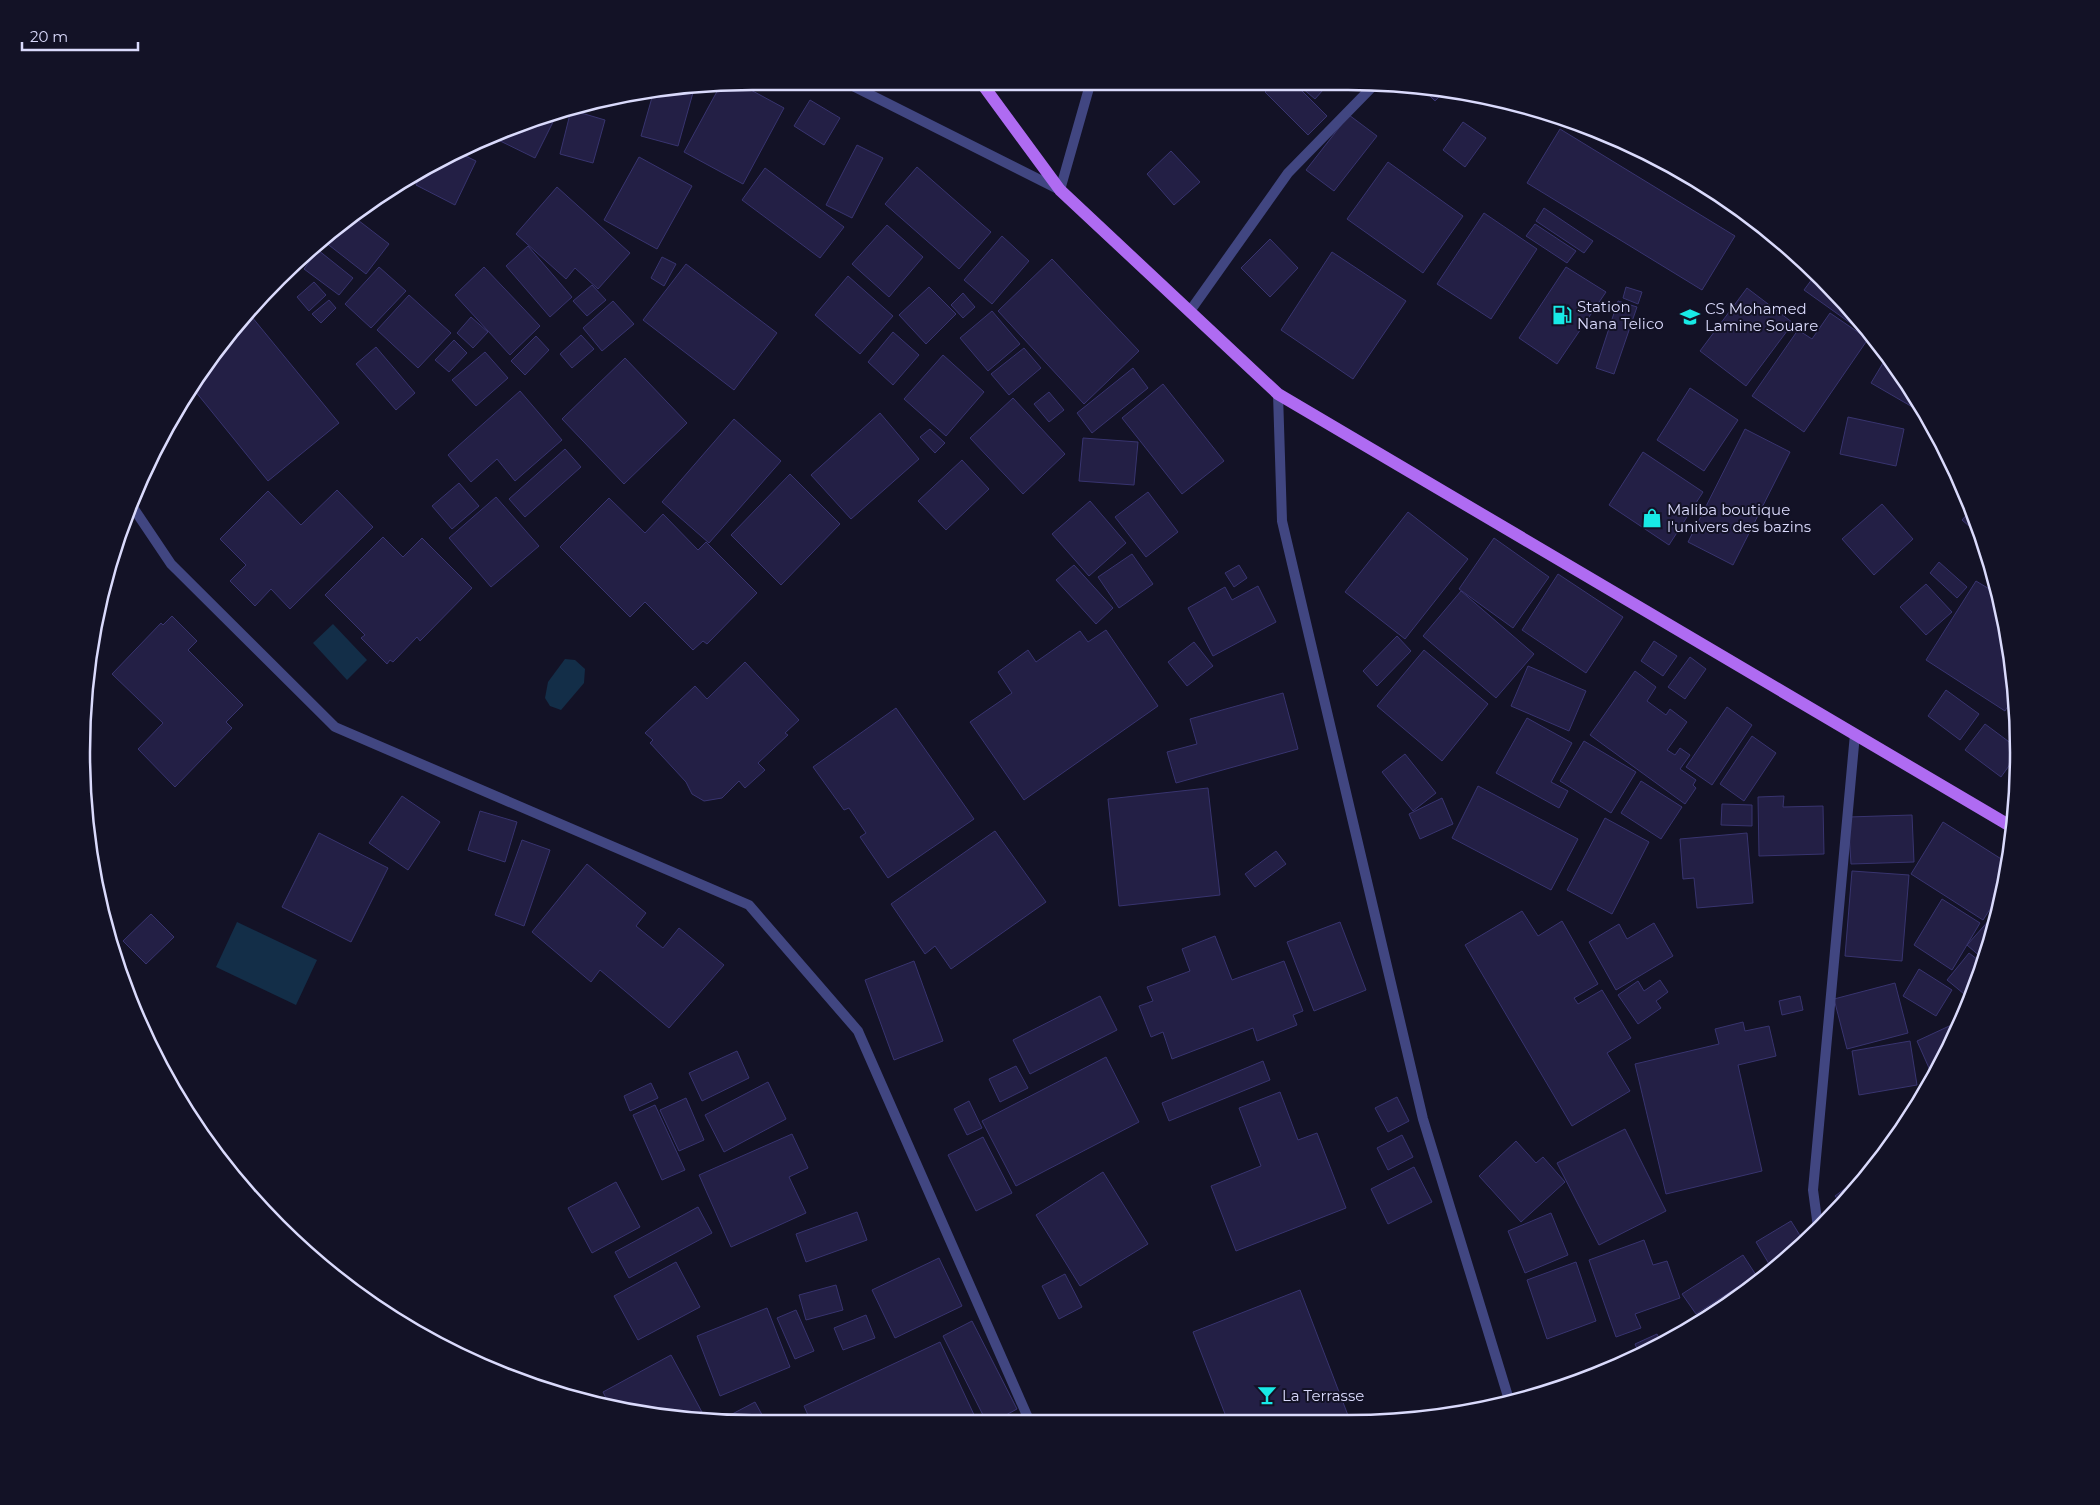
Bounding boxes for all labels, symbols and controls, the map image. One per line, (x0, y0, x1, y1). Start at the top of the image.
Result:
scale bar (22, 20, 139, 52)
text: 20 m (30, 27, 68, 46)
place label: Station Nana Telico (1577, 297, 1664, 333)
place label: CS Mohamed Lamine Souare (1705, 299, 1818, 335)
fuel station icon: Station Nana Telico (1551, 304, 1573, 326)
school or university icon: CS Mohamed Lamine Souare (1679, 306, 1701, 328)
place label: Maliba boutique l'univers des bazins (1667, 500, 1811, 536)
shop icon: Maliba boutique l'univers des bazins (1641, 507, 1663, 529)
bar icon: La Terrasse (1256, 1384, 1278, 1406)
place label: La Terrasse (1282, 1386, 1364, 1405)

